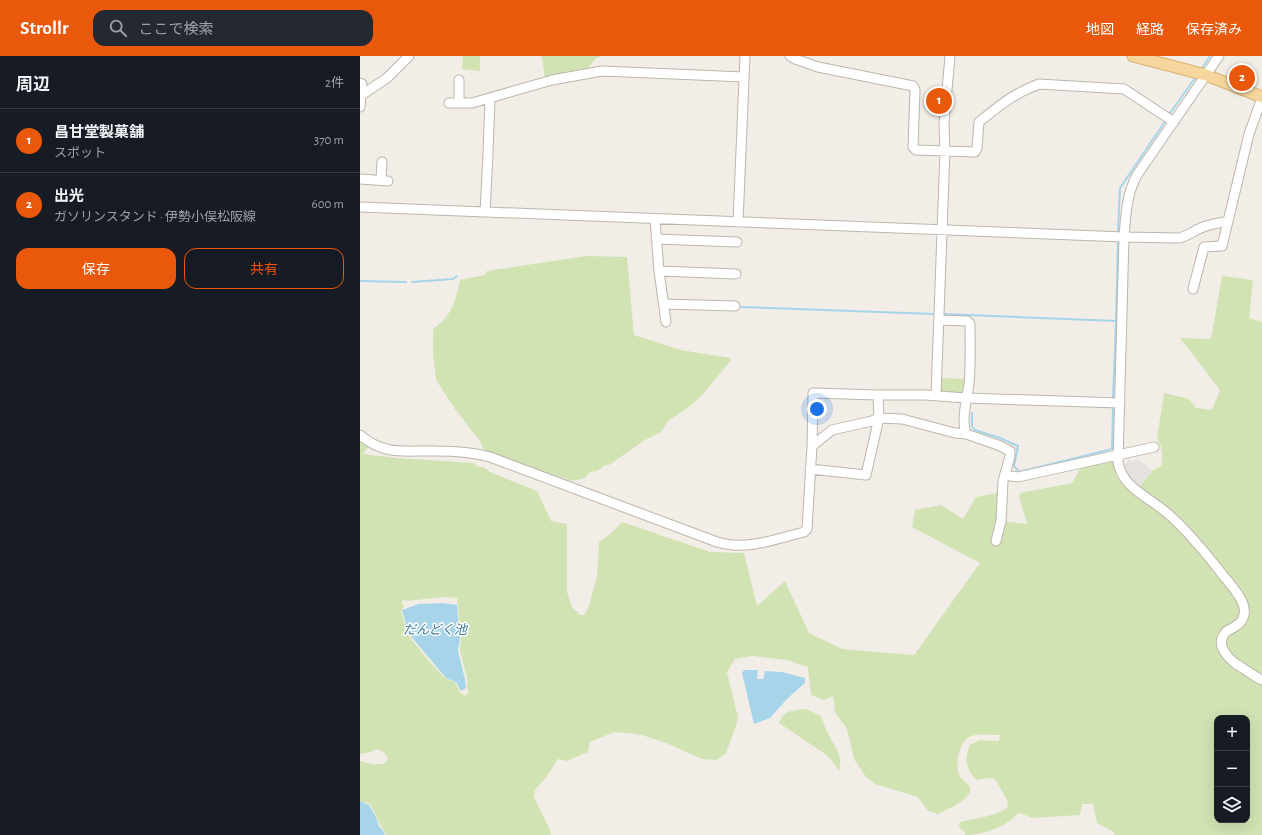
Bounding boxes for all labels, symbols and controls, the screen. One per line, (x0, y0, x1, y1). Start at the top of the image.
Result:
search box (93, 10, 373, 46)
icon: search (107, 17, 129, 39)
text: Strollr (20, 19, 69, 38)
text: ここで検索 (139, 22, 214, 37)
text: 地図 (1086, 23, 1114, 37)
text: 経路 (1136, 23, 1164, 37)
text: 保存済み (1186, 23, 1242, 37)
pin: 2 (1229, 63, 1255, 93)
text: 周辺 (16, 76, 50, 93)
text: 2件 (325, 77, 344, 90)
pin: 1 (926, 86, 952, 116)
text: 昌甘堂製菓舗 (54, 125, 144, 140)
text: 1 (27, 134, 31, 147)
text: 370 m (314, 134, 344, 147)
text: スポット (54, 147, 106, 160)
text: 出光 (54, 189, 84, 204)
text: 2 (26, 198, 32, 211)
text: 600 m (312, 198, 344, 211)
text: ガソリンスタンド · 伊勢小俣松阪線 (54, 211, 256, 224)
button: 保存 (16, 248, 176, 289)
button: 共有 (184, 248, 344, 289)
your location (807, 399, 827, 419)
water label: だんどく池 (403, 623, 469, 637)
map controls (1214, 715, 1250, 823)
button: + (1214, 715, 1250, 751)
button: − (1214, 751, 1250, 787)
button: layers (1214, 787, 1250, 823)

